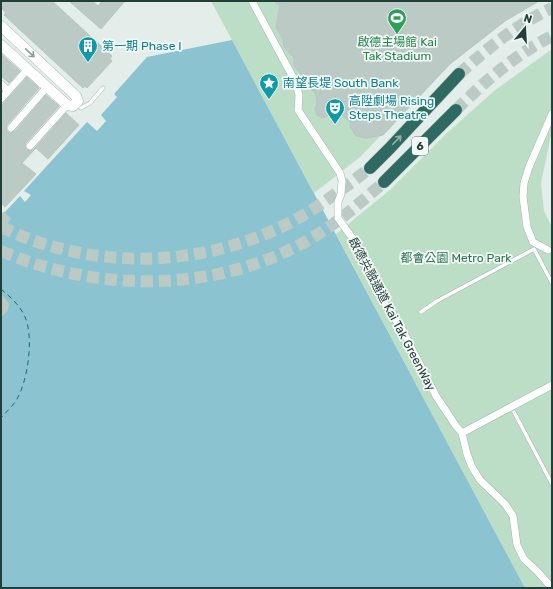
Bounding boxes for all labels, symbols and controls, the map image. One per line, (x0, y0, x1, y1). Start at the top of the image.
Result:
sports icon: 啟德主場館 Kai Tak Stadium (386, 7, 408, 35)
north arrow (505, 8, 545, 48)
text: N (522, 12, 534, 26)
building icon: 第一期 Phase I (77, 35, 99, 63)
place label: 啟德主場館 Kai Tak Stadium (357, 35, 437, 63)
place label: 第一期 Phase I (102, 39, 182, 53)
one-way arrow (24, 48, 34, 57)
place icon: 南望長堤 South Bank (258, 72, 280, 100)
place label: 南望長堤 South Bank (283, 76, 399, 90)
place label: 高陞劇場 Rising Steps Theatre (349, 94, 434, 122)
theatre icon: 高陞劇場 Rising Steps Theatre (324, 97, 346, 125)
one-way arrow (392, 135, 402, 145)
road number: 6 (412, 137, 428, 155)
street label: 啟德共融通道 Kai Tak GreenWay (346, 235, 439, 393)
park label: 都會公園 Metro Park (400, 251, 512, 265)

